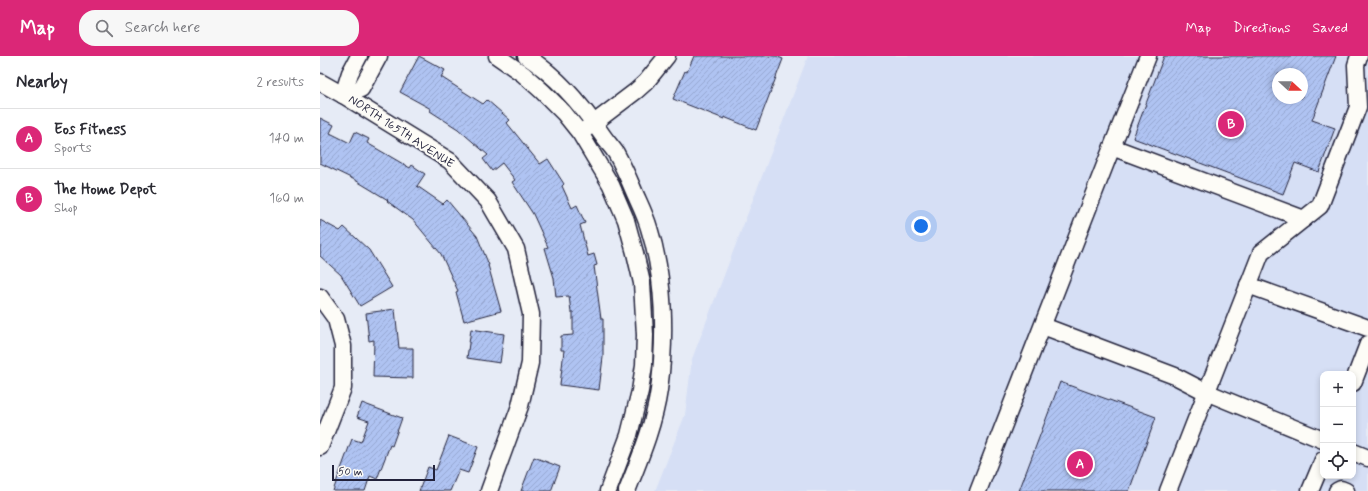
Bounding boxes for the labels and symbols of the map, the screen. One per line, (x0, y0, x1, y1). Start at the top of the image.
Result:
north arrow (1272, 68, 1308, 104)
street label: NORTH 165TH AVENUE (345, 92, 457, 172)
pin: B (1218, 109, 1244, 139)
your location (911, 216, 931, 236)
pin: A (1067, 449, 1093, 479)
scale bar (332, 463, 435, 482)

